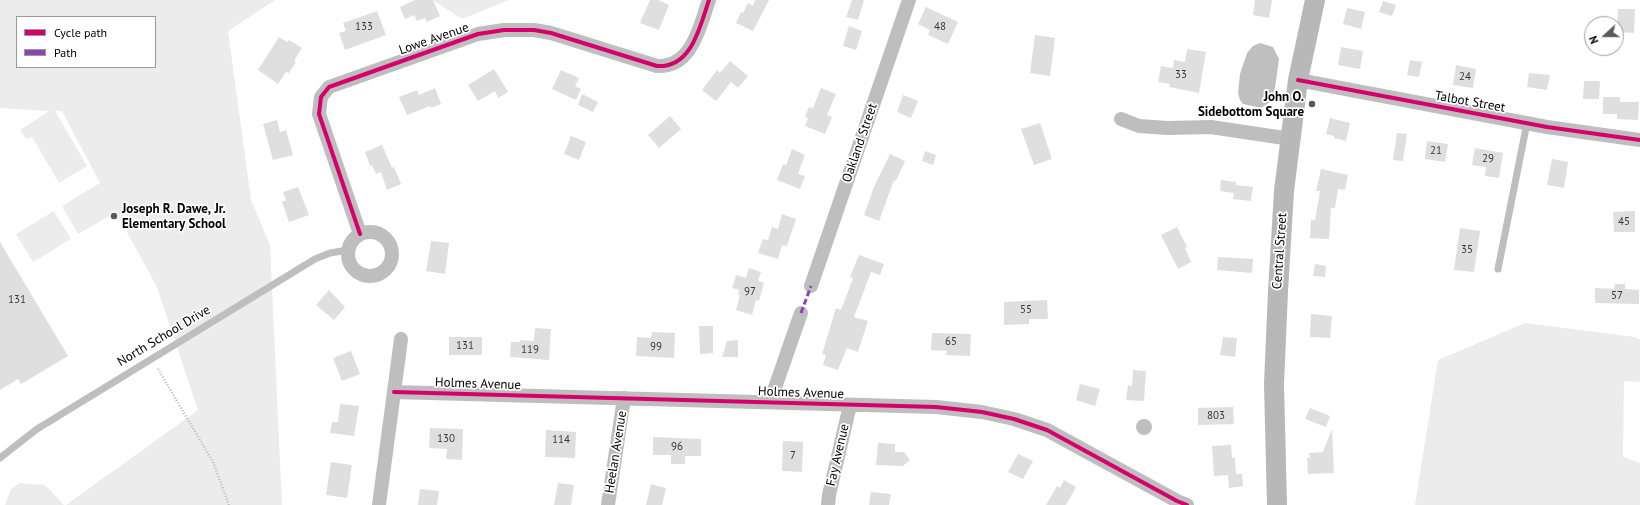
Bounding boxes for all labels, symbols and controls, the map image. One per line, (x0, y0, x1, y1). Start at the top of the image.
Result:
legend (16, 16, 156, 68)
north arrow (1584, 16, 1624, 56)
house number: 133 (355, 20, 373, 34)
street label: Lowe Avenue (397, 20, 471, 58)
house number: 48 (934, 20, 946, 34)
text: Cycle path (54, 25, 107, 40)
text: N (1586, 34, 1602, 46)
text: Path (54, 45, 77, 60)
house number: 33 (1175, 68, 1187, 82)
house number: 24 (1459, 70, 1471, 84)
street label: Talbot Street (1434, 88, 1506, 116)
place label: John O. Sidebottom Square (1198, 89, 1304, 120)
marker: John O. Sidebottom Square (1307, 99, 1317, 109)
street label: Oakland Street (839, 101, 881, 185)
house number: 21 (1430, 144, 1442, 158)
house number: 29 (1482, 152, 1494, 166)
place label: Joseph R. Dawe, Jr. Elementary School (122, 201, 226, 232)
marker: Joseph R. Dawe, Jr. Elementary School (109, 211, 119, 221)
street label: Central Street (1270, 212, 1290, 290)
house number: 45 (1618, 215, 1630, 229)
house number: 35 (1461, 243, 1473, 257)
house number: 97 (744, 285, 756, 299)
house number: 57 (1611, 289, 1623, 303)
house number: 131 (8, 293, 26, 307)
street label: North School Drive (115, 302, 213, 370)
house number: 55 (1020, 303, 1032, 317)
house number: 65 (945, 335, 957, 349)
house number: 131 (456, 339, 474, 353)
house number: 99 (650, 340, 662, 354)
house number: 119 (521, 343, 539, 357)
street label: Holmes Avenue (435, 375, 521, 393)
street label: Holmes Avenue (758, 384, 844, 402)
house number: 803 (1207, 409, 1225, 423)
street label: Heelan Avenue (602, 410, 630, 494)
street label: Fay Avenue (823, 422, 853, 488)
house number: 130 (437, 432, 455, 446)
house number: 114 (552, 433, 570, 447)
house number: 96 (671, 440, 683, 454)
house number: 7 (790, 449, 796, 463)

